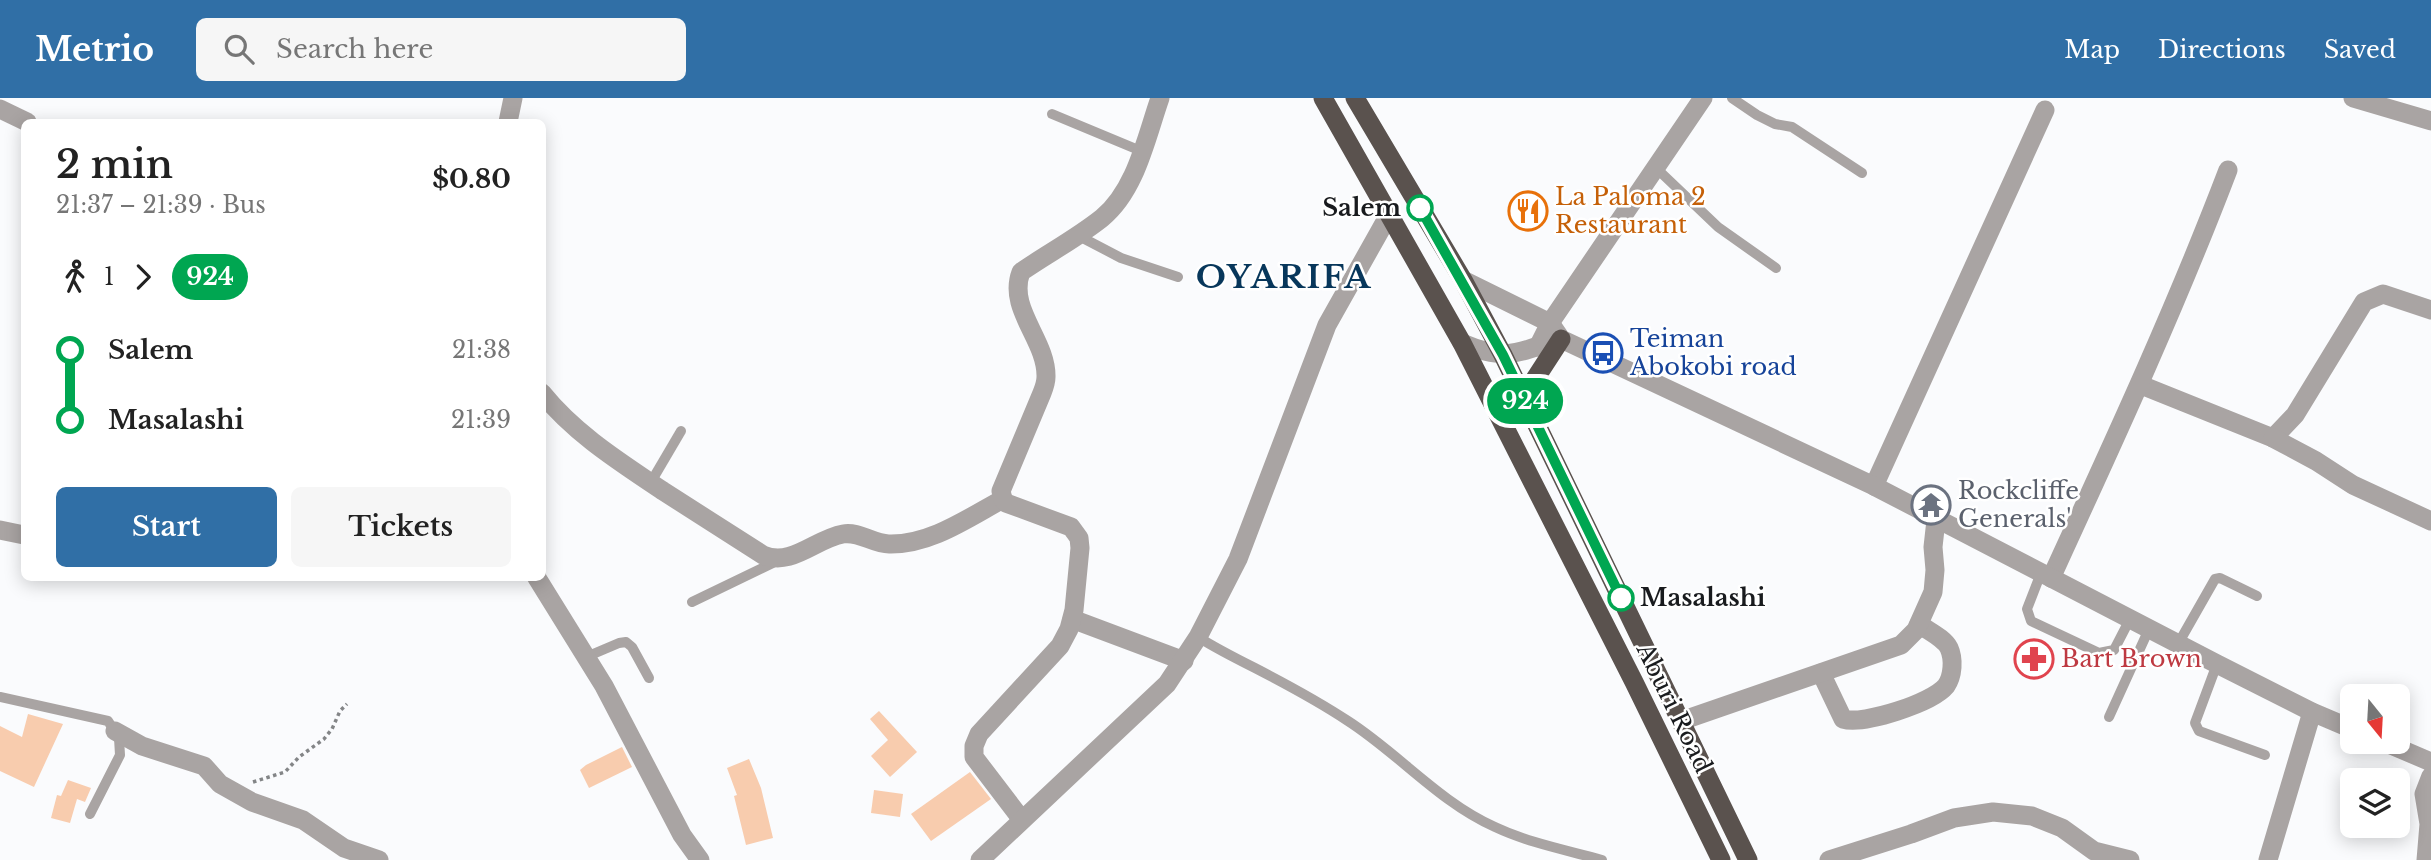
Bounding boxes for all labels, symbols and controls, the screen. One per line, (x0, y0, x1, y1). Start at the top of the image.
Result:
search box (196, 18, 686, 81)
text: Metrio (35, 29, 154, 70)
icon: search (220, 30, 258, 68)
text: Search here (276, 33, 433, 65)
text: Map (2064, 35, 2120, 64)
text: Directions (2158, 35, 2286, 64)
text: Saved (2324, 35, 2396, 64)
text: 2 min (56, 141, 173, 188)
text: $0.80 (432, 163, 511, 195)
place label: La Paloma 2 Restaurant (1555, 182, 1706, 239)
restaurant icon: La Paloma 2 Restaurant (1507, 190, 1549, 232)
text: 21:37 – 21:39 · Bus (56, 191, 266, 219)
place label: Salem (1322, 193, 1401, 222)
marker: Salem (1407, 195, 1433, 221)
district label: OYARIFA (1196, 257, 1372, 297)
icon: walk (56, 258, 94, 296)
icon: forward (124, 258, 162, 296)
text: 924 (186, 262, 234, 291)
text: 1 (104, 263, 114, 291)
place label: Teiman Abokobi road (1629, 324, 1797, 381)
bus stop icon: Teiman Abokobi road (1582, 332, 1624, 374)
text: Salem (108, 334, 193, 366)
text: 21:38 (452, 336, 511, 364)
line badge: 924 (1485, 378, 1565, 424)
text: 924 (1501, 386, 1549, 415)
text: Masalashi (108, 404, 244, 436)
text: 21:39 (451, 406, 511, 434)
place label: Rockcliffe Generals' (1958, 476, 2079, 533)
temple icon: Rockcliffe Generals' (1910, 484, 1952, 526)
button: Start (56, 487, 277, 567)
button: Tickets (291, 487, 511, 567)
place label: Masalashi (1640, 583, 1766, 612)
marker: Masalashi (1608, 585, 1634, 611)
street label: Aburi Road (1630, 637, 1718, 777)
pharmacy icon: Bart Brown (2013, 638, 2055, 680)
place label: Bart Brown (2061, 644, 2202, 673)
north arrow (2340, 684, 2410, 754)
map controls (2340, 684, 2410, 838)
button: layers (2340, 768, 2410, 838)

